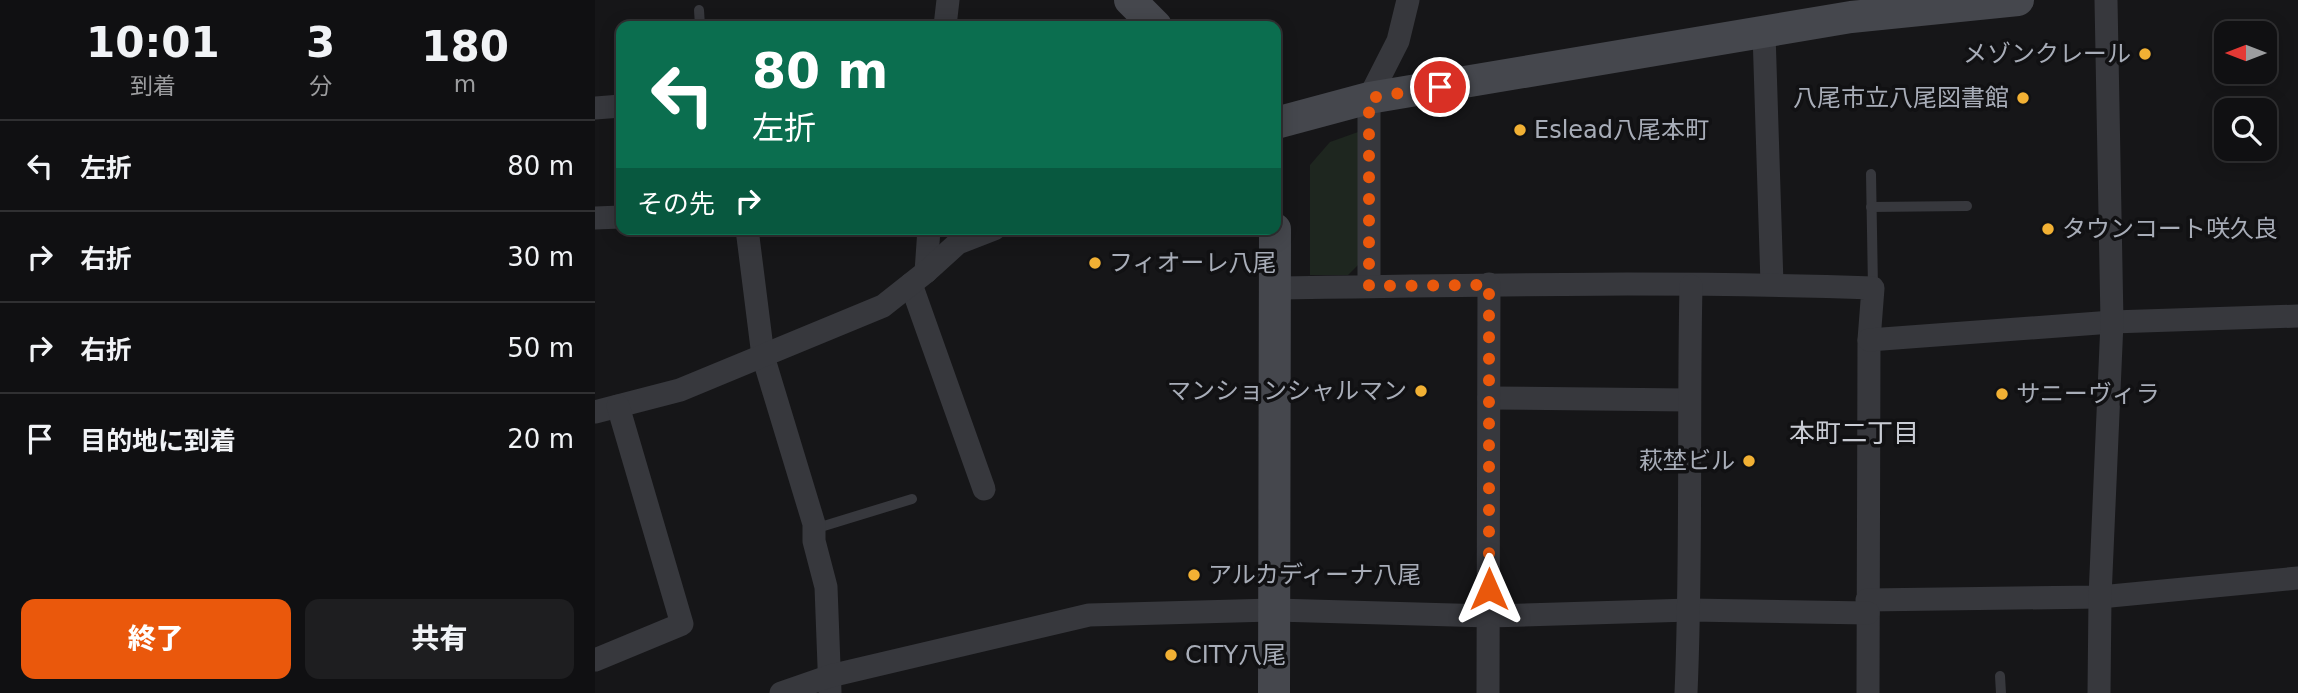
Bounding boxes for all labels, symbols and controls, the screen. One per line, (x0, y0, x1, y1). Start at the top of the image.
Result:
text: 10:01 (86, 18, 220, 67)
text: 3 (306, 18, 335, 67)
north arrow (2214, 21, 2277, 84)
map controls (2214, 21, 2277, 161)
text: 180 (421, 22, 509, 71)
place label: メゾンクレール (1963, 40, 2131, 68)
text: 80 m (752, 43, 888, 100)
marker: メゾンクレール (2137, 46, 2153, 62)
icon: left (637, 49, 728, 140)
pin (1410, 57, 1470, 117)
icon: arrive (1421, 68, 1459, 106)
text: m (454, 71, 476, 97)
text: 到着 (130, 73, 176, 99)
text: 分 (309, 73, 332, 99)
place label: 八尾市立八尾図書館 (1793, 84, 2009, 112)
marker: 八尾市立八尾図書館 (2015, 90, 2031, 106)
button: search (2214, 98, 2277, 161)
text: 左折 (752, 109, 816, 147)
place label: Eslead八尾本町 (1534, 116, 1709, 144)
marker: Eslead八尾本町 (1512, 122, 1528, 138)
icon: left (21, 147, 59, 185)
text: 80 m (507, 151, 574, 181)
text: 左折 (80, 153, 132, 183)
icon: right (729, 182, 767, 220)
text: その先 (637, 189, 715, 219)
place label: タウンコート咲久良 (2062, 215, 2278, 243)
marker: タウンコート咲久良 (2040, 221, 2056, 237)
icon: right (21, 238, 59, 276)
text: 30 m (507, 242, 574, 272)
text: 右折 (80, 244, 132, 274)
place label: フィオーレ八尾 (1109, 249, 1277, 277)
marker: フィオーレ八尾 (1087, 255, 1103, 271)
icon: right (21, 329, 59, 367)
text: 50 m (507, 333, 574, 363)
text: 右折 (80, 335, 132, 365)
place label: マンションシャルマン (1167, 377, 1407, 405)
place label: サニーヴィラ (2016, 380, 2160, 408)
marker: マンションシャルマン (1413, 383, 1429, 399)
marker: サニーヴィラ (1994, 386, 2010, 402)
district label: 本町二丁目 (1789, 418, 1919, 448)
icon: arrive (21, 420, 59, 458)
text: 20 m (507, 424, 574, 454)
text: 目的地に到着 (80, 426, 236, 456)
place label: 萩埜ビル (1639, 447, 1735, 475)
marker: 萩埜ビル (1741, 453, 1757, 469)
position arrow (1452, 552, 1526, 626)
place label: アルカディーナ八尾 (1208, 561, 1421, 589)
marker: アルカディーナ八尾 (1186, 567, 1202, 583)
button: 終了 (21, 599, 291, 679)
button: 共有 (305, 599, 574, 679)
place label: CITY八尾 (1185, 641, 1286, 669)
marker: CITY八尾 (1163, 647, 1179, 663)

